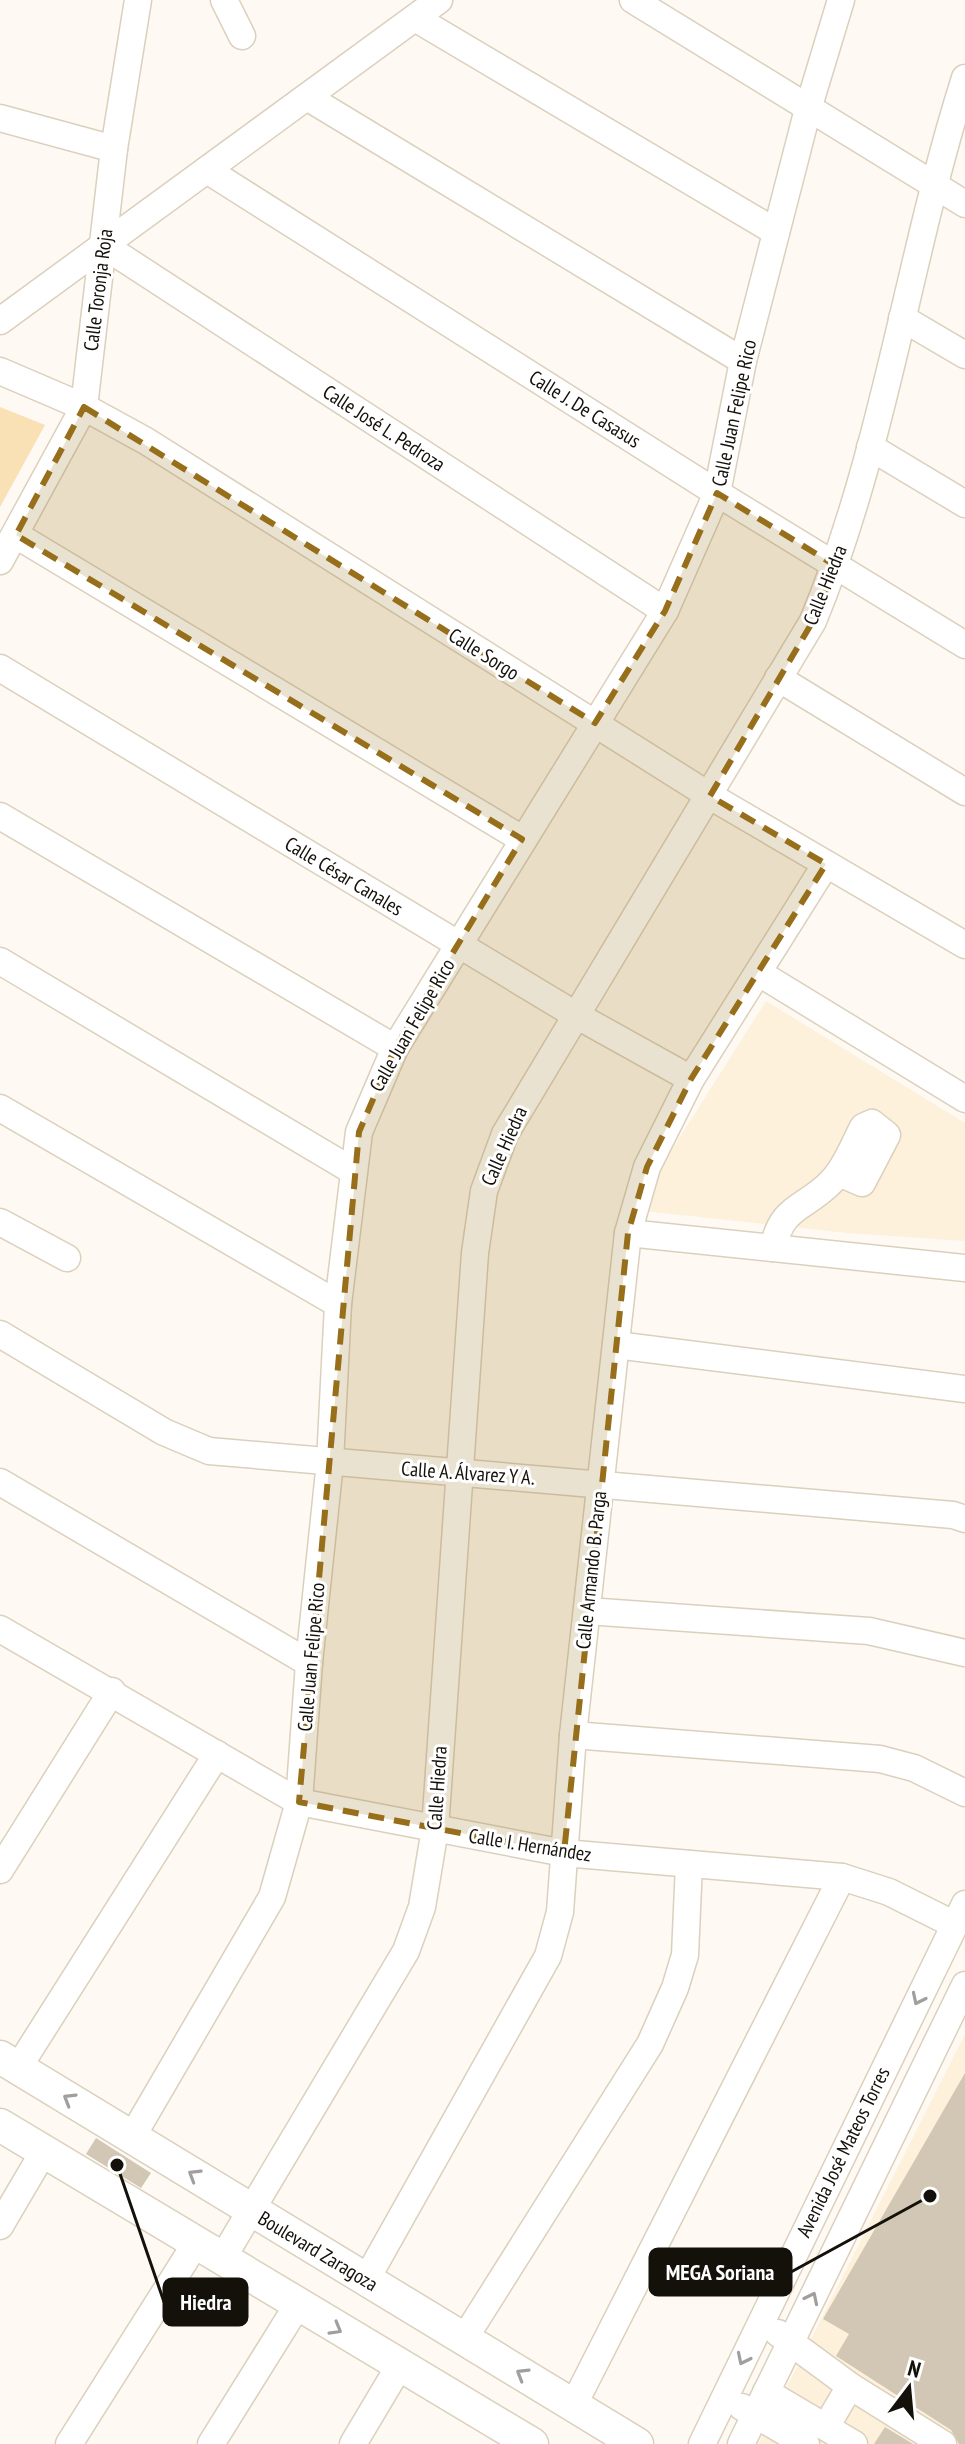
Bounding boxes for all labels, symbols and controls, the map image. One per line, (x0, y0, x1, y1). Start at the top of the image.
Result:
street label: Calle Toronja Roja (78, 227, 118, 353)
street label: Calle Juan Felipe Rico (706, 337, 762, 489)
street label: Calle J. De Casasus (524, 364, 646, 454)
street label: Calle José L. Pedroza (318, 379, 450, 477)
street label: Calle Hiedra (797, 541, 853, 629)
street label: Calle Sorgo (444, 622, 524, 686)
street label: Calle César Canales (280, 830, 408, 922)
street label: Calle Juan Felipe Rico (363, 954, 461, 1096)
street label: Calle Hiedra (475, 1102, 533, 1190)
street label: Calle A. Álvarez Y A. (400, 1455, 536, 1491)
street label: Calle Armando B. Parga (570, 1490, 612, 1650)
street label: Calle Juan Felipe Rico (292, 1581, 330, 1733)
street label: Calle Hiedra (421, 1745, 453, 1831)
street label: Calle I. Hernández (467, 1822, 593, 1868)
one-way arrow (912, 1991, 928, 2006)
street label: Avenida José Mateos Torres (790, 2062, 896, 2241)
one-way arrow (63, 2093, 78, 2109)
one-way arrow (188, 2170, 203, 2185)
street label: Boulevard Zaragoza (253, 2205, 383, 2297)
callout: MEGA Soriana (650, 2249, 791, 2295)
text: MEGA Soriana (666, 2258, 774, 2286)
callout: Hiedra (164, 2279, 247, 2325)
text: Hiedra (180, 2288, 232, 2316)
one-way arrow (802, 2292, 817, 2307)
one-way arrow (327, 2319, 342, 2335)
north arrow (869, 2348, 949, 2428)
one-way arrow (737, 2351, 753, 2366)
text: N (905, 2354, 924, 2384)
one-way arrow (516, 2369, 531, 2384)

